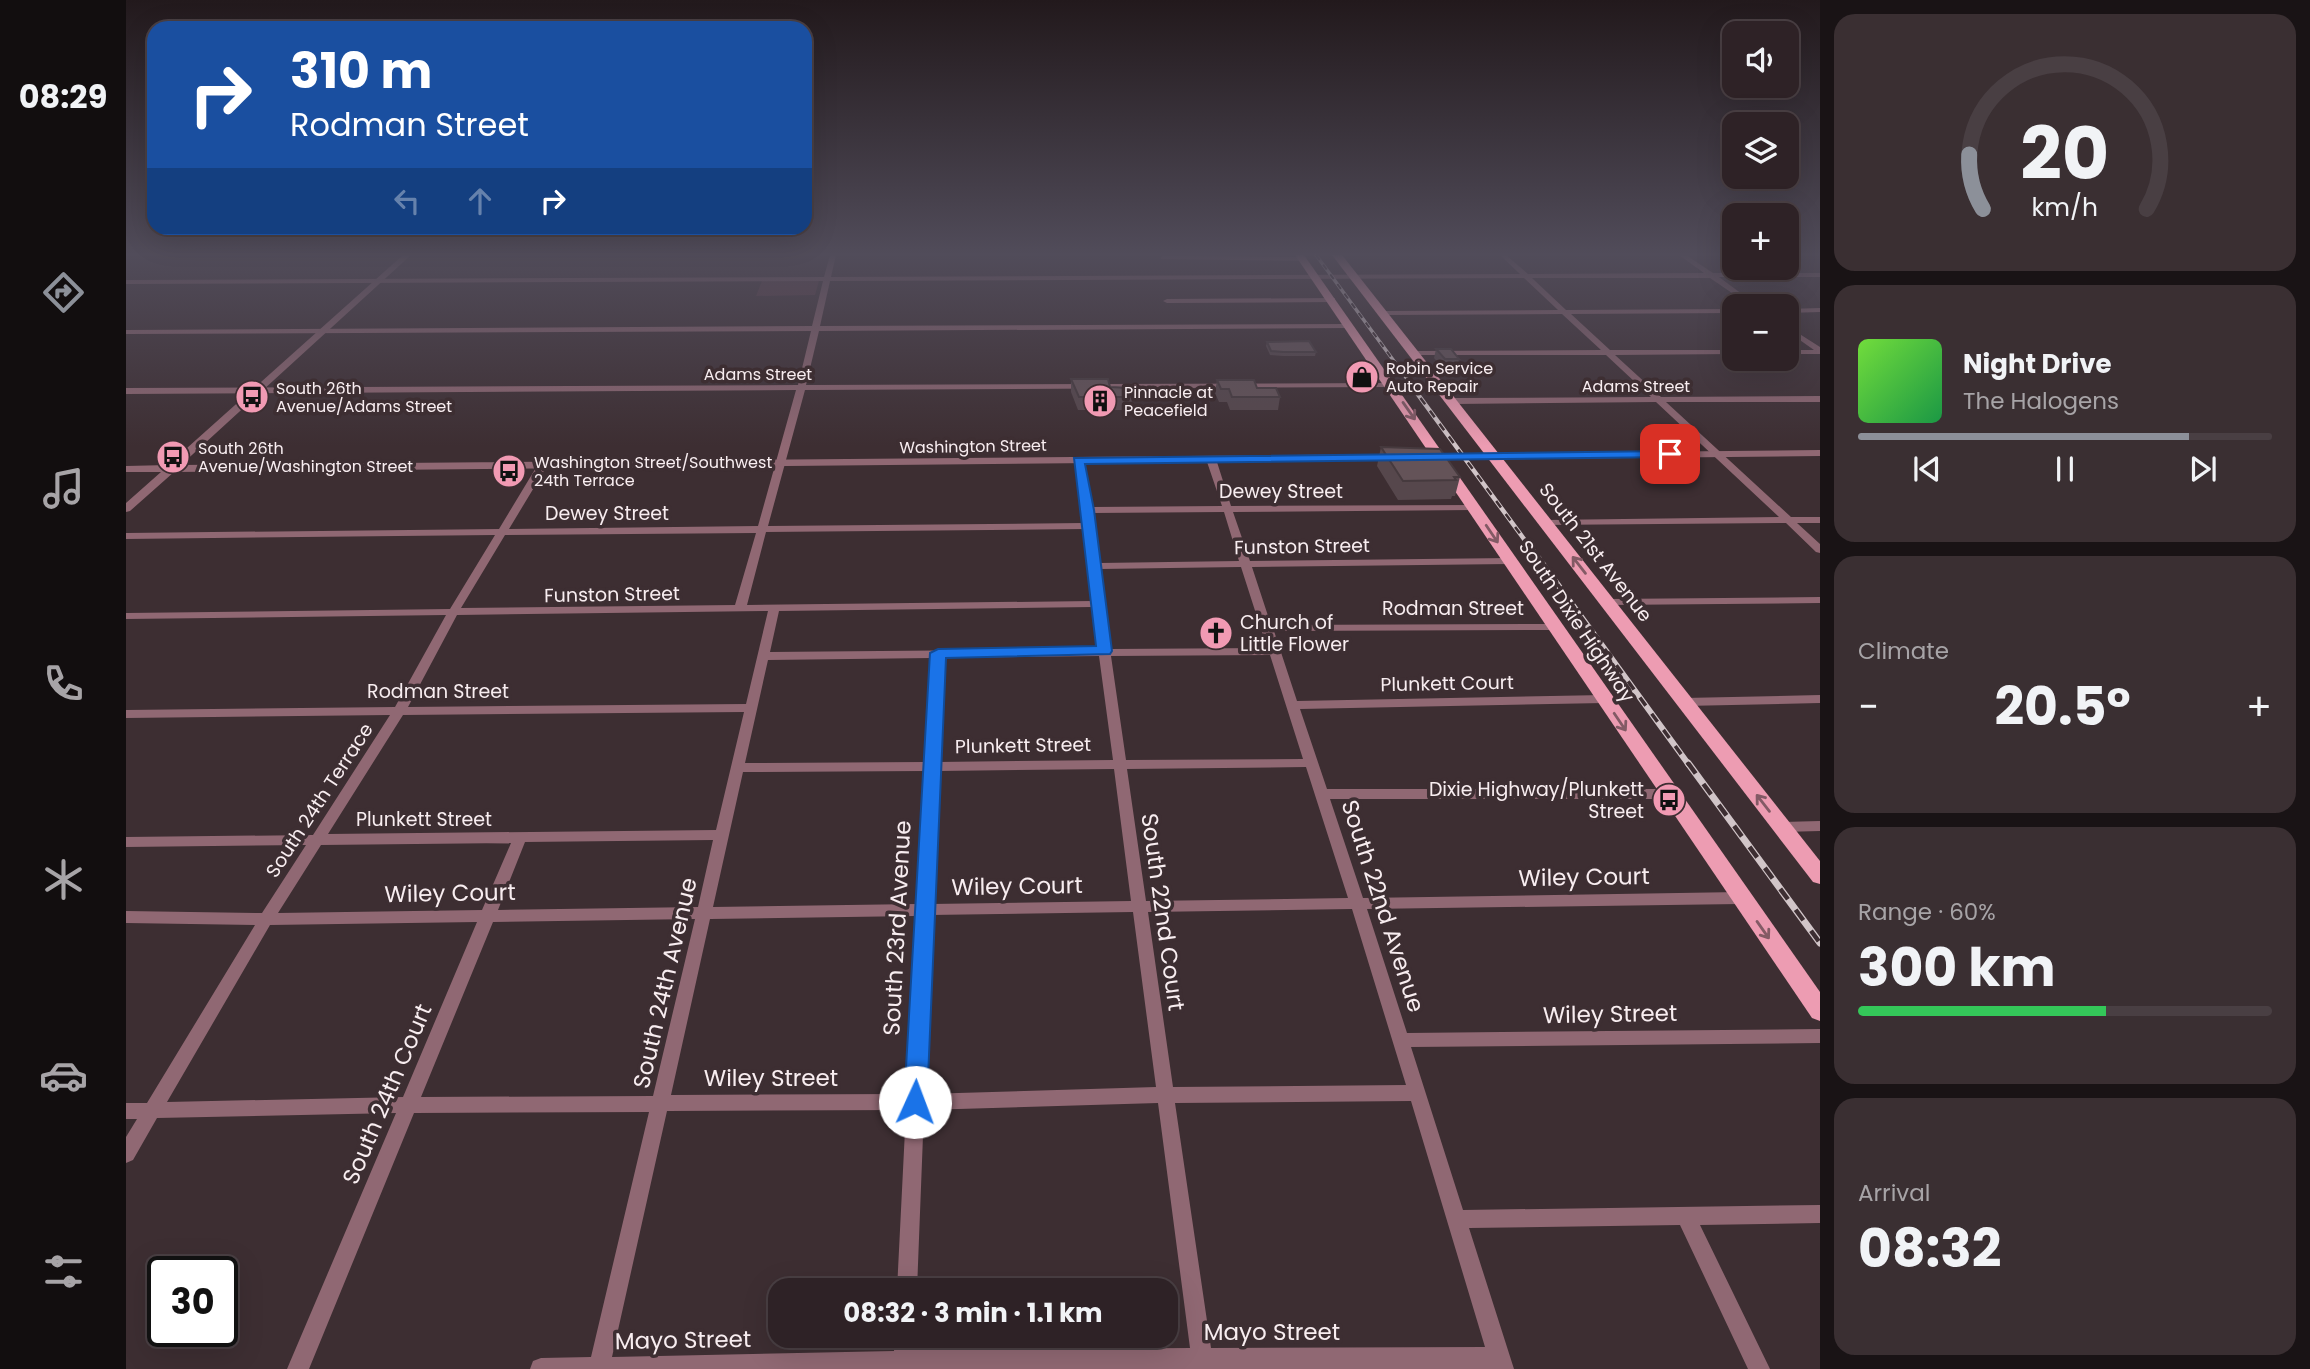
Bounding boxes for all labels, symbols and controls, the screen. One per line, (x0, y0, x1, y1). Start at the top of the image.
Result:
map controls (1722, 21, 1799, 371)
button: sound (1722, 21, 1799, 98)
text: 310 m (290, 37, 432, 105)
icon: right (175, 49, 266, 140)
text: 08:29 (19, 74, 107, 119)
text: Rodman Street (290, 102, 529, 147)
text: 20 (2020, 103, 2110, 204)
button: layers (1722, 112, 1799, 189)
icon: left (388, 182, 426, 220)
icon: ahead (461, 182, 499, 220)
icon: right (534, 182, 572, 220)
text: km/h (2032, 189, 2098, 224)
button: + (1722, 203, 1799, 280)
icon: directions (39, 268, 88, 317)
button: − (1722, 294, 1799, 371)
text: Night Drive (1963, 346, 2111, 382)
place label: Robin Service Auto Repair (1386, 357, 1493, 398)
shop icon: Robin Service Auto Repair (1343, 358, 1381, 396)
street label: Adams Street (704, 363, 812, 386)
street label: Adams Street (1582, 375, 1690, 398)
place label: South 26th Avenue/Adams Street (276, 377, 452, 418)
bus stop icon: South 26th Avenue/Adams Street (233, 378, 271, 416)
place label: Pinnacle at Peacefield (1124, 381, 1213, 422)
building icon: Pinnacle at Peacefield (1081, 382, 1119, 420)
text: The Halogens (1963, 385, 2119, 417)
one-way arrow (1402, 401, 1416, 420)
pin (1640, 424, 1700, 484)
street label: Washington Street (899, 434, 1047, 459)
icon: arrive (1651, 435, 1689, 473)
place label: South 26th Avenue/Washington Street (198, 437, 413, 478)
bus stop icon: South 26th Avenue/Washington Street (154, 438, 192, 476)
icon: previous (1908, 450, 1946, 488)
icon: pause (2046, 450, 2084, 488)
icon: next (2184, 450, 2222, 488)
place label: Washington Street/Southwest 24th Terrace (534, 451, 772, 492)
bus stop icon: Washington Street/Southwest 24th Terrace (490, 452, 528, 490)
icon: music (39, 464, 88, 513)
street label: South 21st Avenue (1533, 477, 1659, 628)
street label: Dewey Street (1219, 478, 1343, 505)
street label: Dewey Street (545, 500, 669, 527)
one-way arrow (1485, 524, 1499, 544)
street label: Funston Street (1234, 532, 1370, 561)
street label: South Dixie Highway (1512, 535, 1641, 708)
one-way arrow (1571, 556, 1586, 575)
street label: Funston Street (544, 580, 680, 609)
street label: Rodman Street (1382, 595, 1524, 622)
place label: Church of Little Flower (1240, 609, 1349, 658)
church icon: Church of Little Flower (1197, 614, 1235, 652)
text: Climate (1858, 635, 1949, 667)
icon: phone (39, 659, 88, 708)
street label: Plunkett Court (1380, 669, 1514, 698)
text: 20.5° (1994, 670, 2131, 743)
street label: Rodman Street (367, 678, 509, 705)
text: − (1858, 680, 1879, 733)
text: + (2246, 680, 2272, 733)
one-way arrow (1613, 712, 1627, 731)
street label: South 24th Terrace (259, 718, 379, 883)
street label: Plunkett Street (955, 731, 1091, 760)
place label: Dixie Highway/Plunkett Street (1429, 776, 1644, 825)
bus stop icon: Dixie Highway/Plunkett Street (1650, 781, 1688, 819)
one-way arrow (1756, 794, 1771, 813)
street label: South 22nd Avenue (1334, 796, 1432, 1016)
street label: Plunkett Street (356, 806, 492, 833)
street label: South 22nd Court (1133, 811, 1193, 1013)
street label: South 23rd Avenue (875, 820, 919, 1036)
icon: climate (39, 855, 88, 904)
street label: Wiley Court (1518, 860, 1650, 894)
street label: Wiley Court (951, 869, 1083, 903)
street label: South 24th Avenue (625, 874, 705, 1092)
street label: Wiley Court (384, 876, 516, 910)
text: Range · 60% (1858, 896, 1996, 928)
one-way arrow (1756, 920, 1770, 939)
text: 300 km (1858, 931, 2056, 1004)
street label: Wiley Street (1542, 997, 1678, 1031)
street label: South 24th Court (335, 999, 439, 1189)
icon: car (39, 1051, 88, 1100)
street label: Wiley Street (704, 1062, 838, 1094)
position arrow (878, 1065, 952, 1139)
text: Arrival (1858, 1177, 1930, 1209)
text: 08:32 (1858, 1212, 2002, 1285)
icon: filters (39, 1247, 88, 1296)
speed limit sign: 30 (147, 1256, 238, 1347)
text: 08:32 · 3 min · 1.1 km (843, 1295, 1103, 1331)
street label: Mayo Street (1204, 1316, 1340, 1348)
street label: Mayo Street (614, 1323, 752, 1357)

